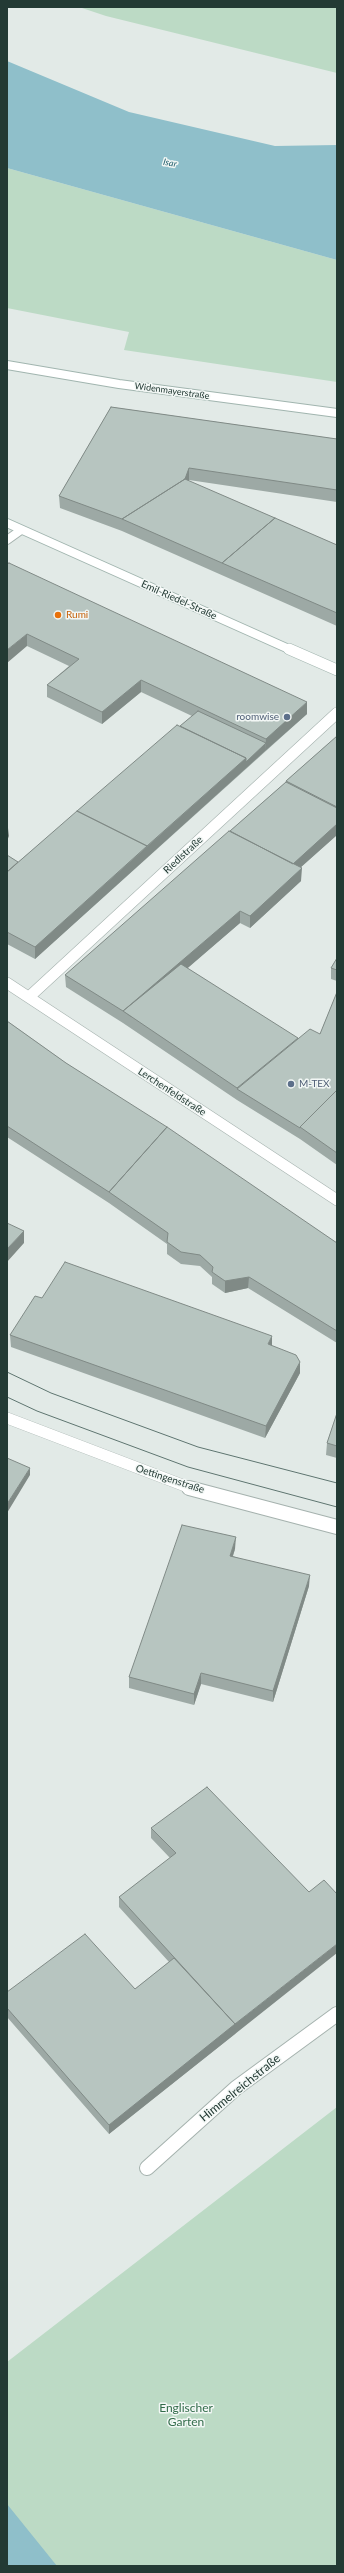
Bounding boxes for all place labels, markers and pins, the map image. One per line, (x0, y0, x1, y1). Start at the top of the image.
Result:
place label: Rumi (66, 609, 88, 621)
marker: Rumi (53, 610, 63, 620)
place label: roomwise (236, 711, 279, 723)
marker: roomwise (282, 712, 292, 722)
place label: M-TEX (299, 1078, 330, 1090)
marker: M-TEX (286, 1079, 296, 1089)

